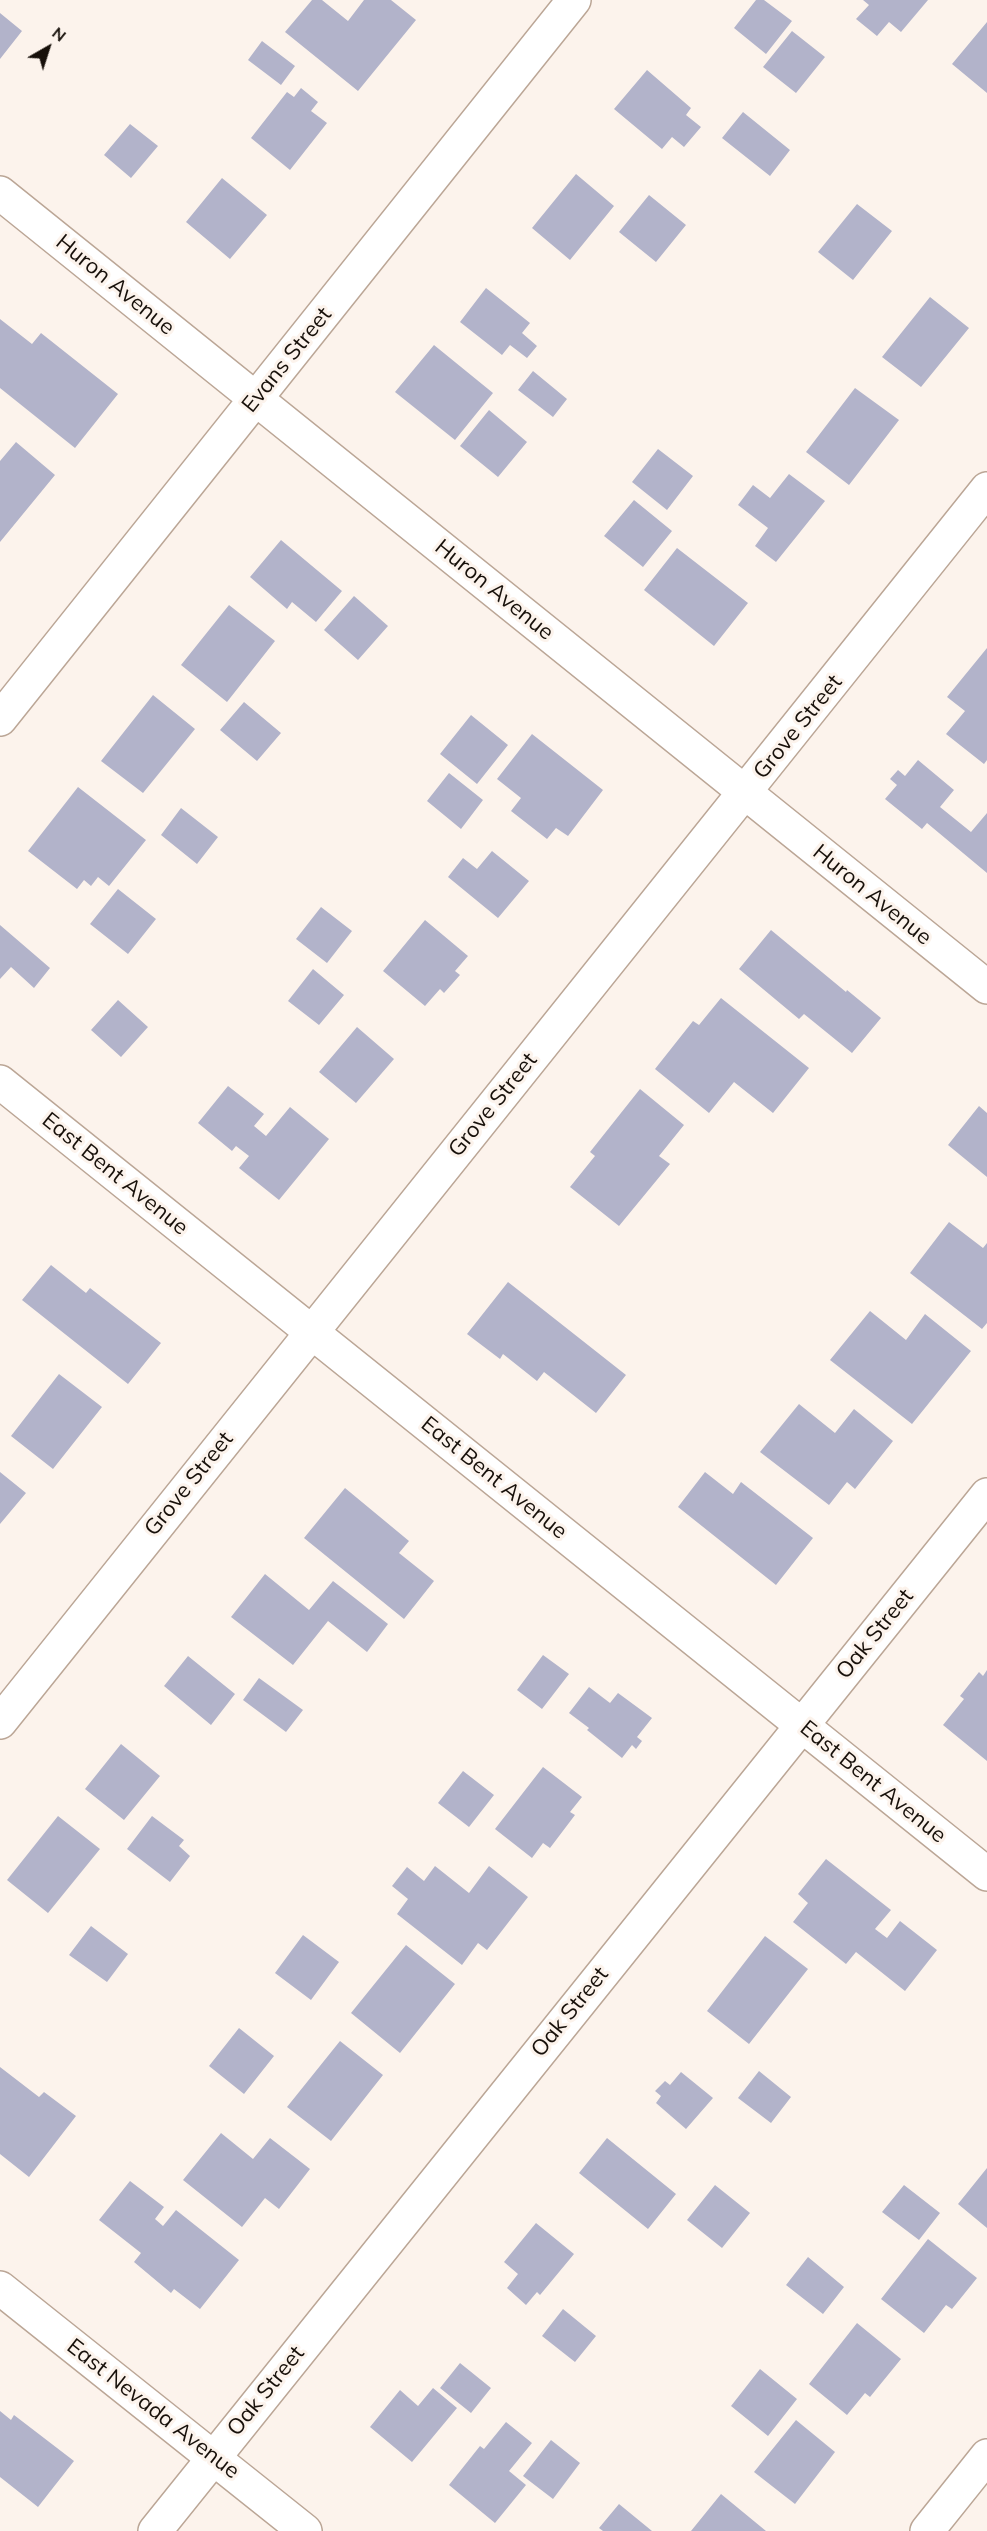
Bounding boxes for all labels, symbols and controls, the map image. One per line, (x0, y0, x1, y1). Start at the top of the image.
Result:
north arrow (18, 18, 78, 78)
text: N (48, 22, 70, 46)
street label: Huron Avenue (50, 229, 180, 341)
street label: Evans Street (237, 302, 337, 418)
street label: Huron Avenue (429, 534, 559, 646)
street label: Grove Street (748, 670, 848, 784)
street label: Huron Avenue (807, 839, 937, 951)
street label: Grove Street (443, 1048, 543, 1162)
street label: East Bent Avenue (37, 1107, 193, 1241)
street label: East Bent Avenue (416, 1411, 572, 1545)
street label: Grove Street (139, 1427, 239, 1541)
street label: Oak Street (831, 1584, 919, 1684)
street label: East Bent Avenue (795, 1715, 951, 1849)
street label: Oak Street (526, 1962, 614, 2062)
street label: East Nevada Avenue (61, 2333, 245, 2485)
street label: Oak Street (222, 2341, 310, 2441)

